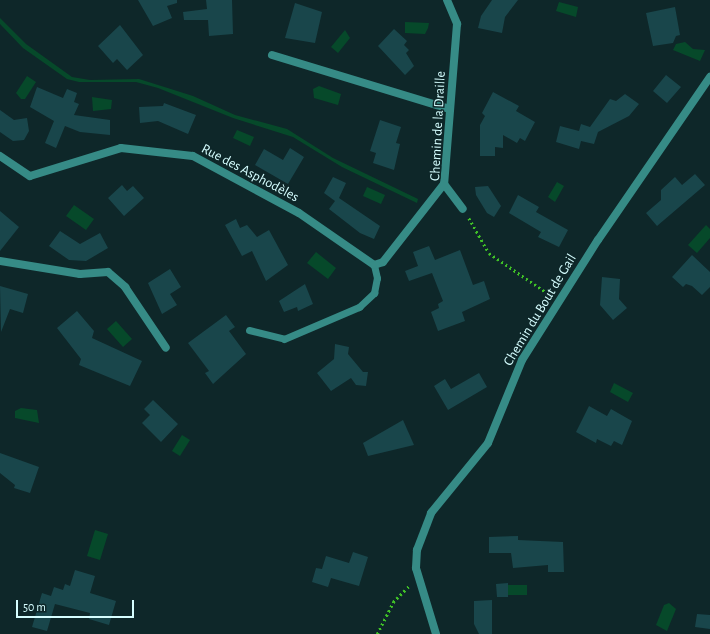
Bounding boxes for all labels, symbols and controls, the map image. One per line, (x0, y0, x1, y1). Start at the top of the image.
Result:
street label: Chemin de la Draille (427, 71, 449, 181)
street label: Rue des Asphodèles (198, 140, 302, 206)
street label: Chemin du Bout de Gail (500, 251, 580, 369)
scale bar (18, 592, 136, 618)
text: 50 m (23, 601, 46, 613)

